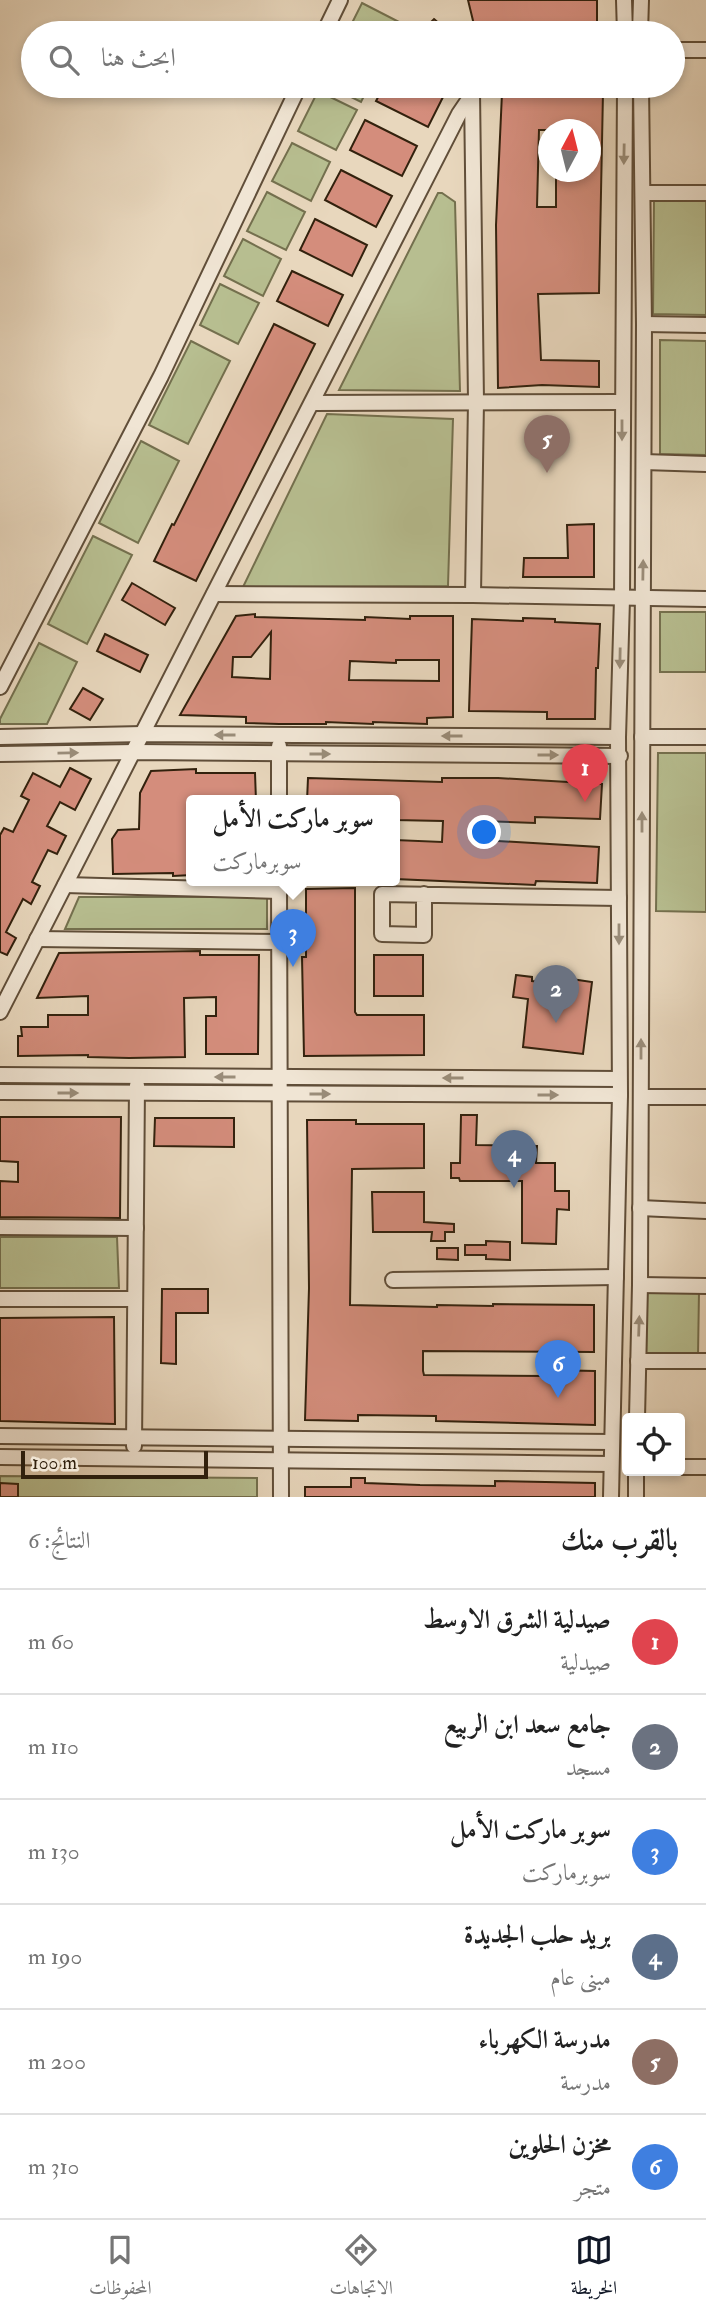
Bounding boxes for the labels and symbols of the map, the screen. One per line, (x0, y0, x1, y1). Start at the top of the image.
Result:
north arrow (538, 119, 601, 182)
one-way arrow (619, 143, 630, 165)
pin: 5 (524, 415, 570, 473)
one-way arrow (616, 420, 628, 442)
one-way arrow (637, 558, 648, 580)
one-way arrow (614, 647, 626, 669)
one-way arrow (213, 729, 235, 741)
one-way arrow (441, 730, 463, 742)
pin: 1 (562, 744, 608, 802)
one-way arrow (57, 747, 79, 759)
one-way arrow (309, 748, 331, 760)
one-way arrow (537, 749, 559, 761)
one-way arrow (636, 810, 648, 832)
your location (467, 815, 501, 849)
pin: 3 (270, 909, 316, 967)
one-way arrow (613, 924, 625, 946)
pin: 2 (533, 965, 579, 1023)
one-way arrow (635, 1038, 647, 1060)
one-way arrow (214, 1071, 236, 1083)
one-way arrow (441, 1072, 463, 1084)
one-way arrow (57, 1087, 79, 1099)
one-way arrow (309, 1088, 331, 1100)
one-way arrow (537, 1089, 559, 1101)
pin: 4 (491, 1130, 537, 1188)
one-way arrow (633, 1314, 645, 1336)
pin: 6 (535, 1340, 581, 1398)
scale bar (21, 1448, 208, 1480)

